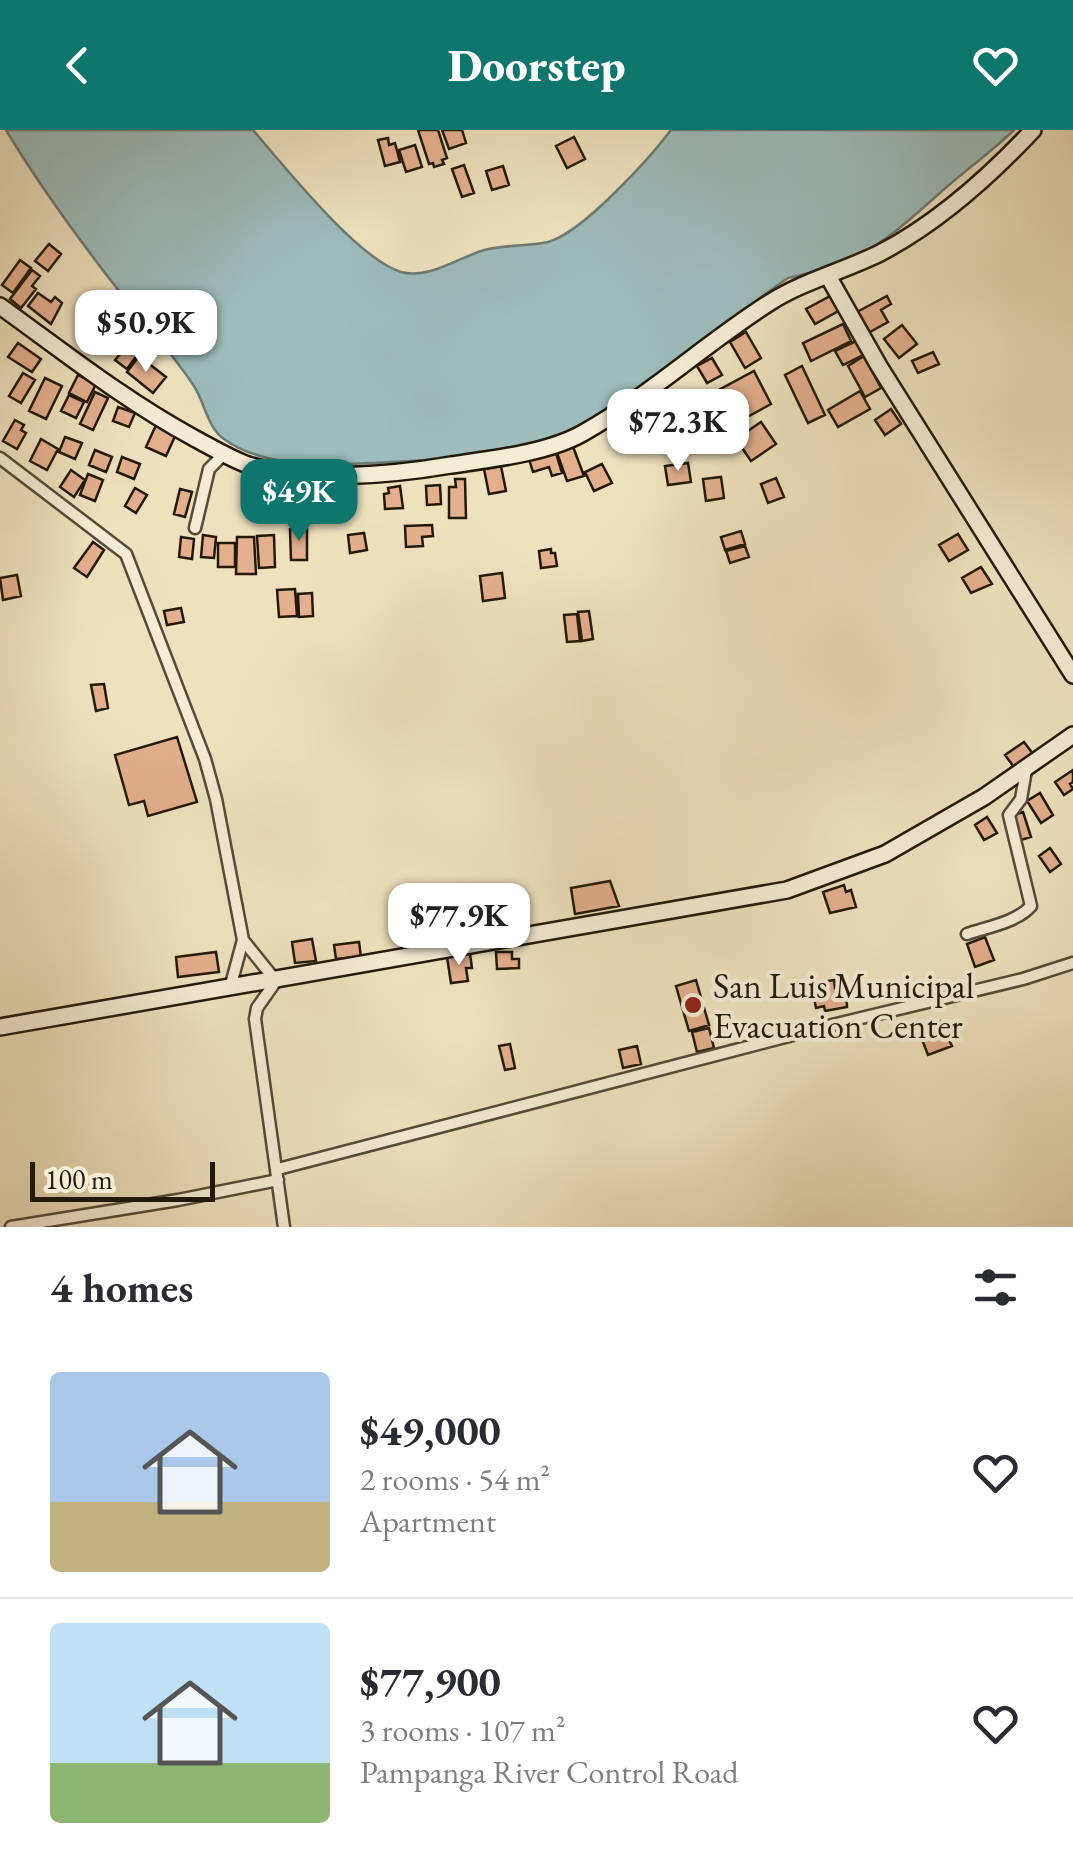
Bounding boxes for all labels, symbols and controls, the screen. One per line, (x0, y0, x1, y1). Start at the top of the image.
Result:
text: Doorstep (448, 36, 625, 94)
icon: back (50, 38, 105, 93)
icon: heart (968, 38, 1023, 93)
pin: $50.9K (65, 290, 227, 375)
text: $50.9K (97, 301, 195, 343)
pin: $72.3K (597, 389, 759, 474)
text: $72.3K (629, 400, 727, 442)
pin: $49K (240, 459, 358, 544)
text: $49K (262, 470, 336, 512)
pin: $77.9K (378, 883, 540, 968)
text: $77.9K (410, 894, 508, 936)
place label: San Luis Municipal Evacuation Center (713, 963, 974, 1048)
marker: San Luis Municipal Evacuation Center (682, 994, 704, 1016)
scale bar (30, 1157, 215, 1202)
text: 100 m (45, 1161, 113, 1197)
text: 4 homes (50, 1260, 193, 1315)
icon: filters (968, 1260, 1023, 1315)
text: $49,000 (360, 1403, 501, 1458)
icon: home (130, 1412, 250, 1532)
icon: heart (968, 1445, 1023, 1500)
text: 2 rooms · 54 m² (360, 1458, 550, 1500)
text: Apartment (360, 1500, 496, 1542)
text: $77,900 (360, 1654, 501, 1709)
icon: home (130, 1663, 250, 1783)
icon: heart (968, 1696, 1023, 1751)
text: 3 rooms · 107 m² (360, 1709, 566, 1751)
text: Pampanga River Control Road (360, 1751, 739, 1793)

